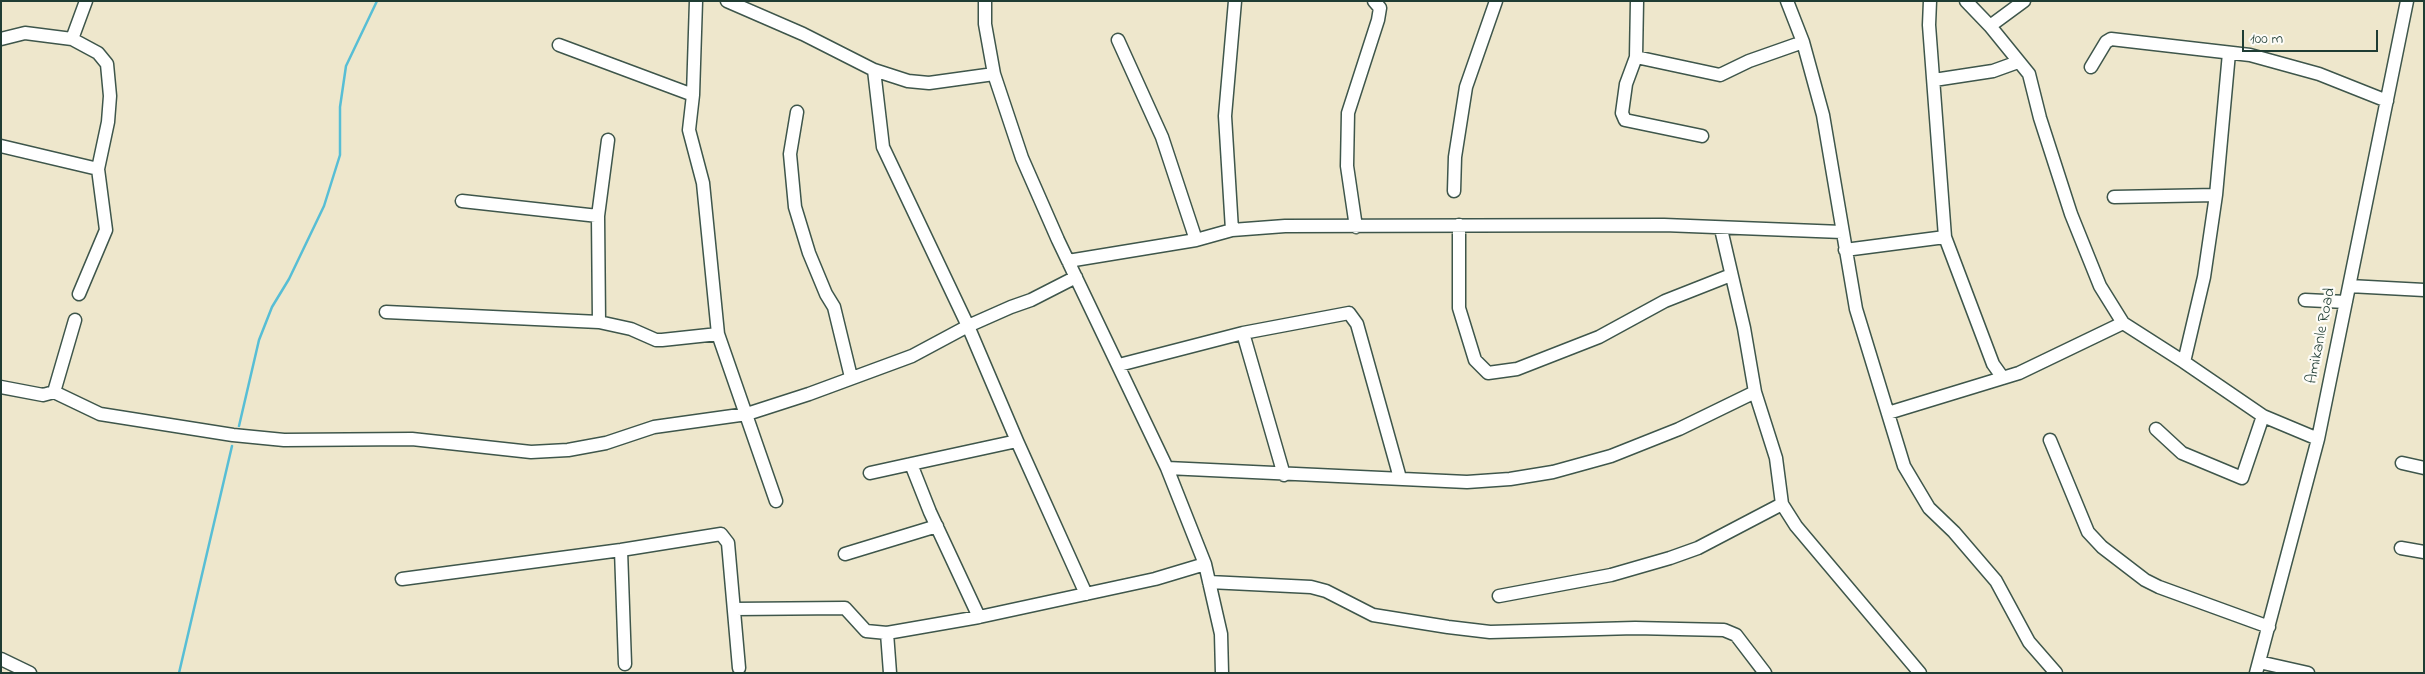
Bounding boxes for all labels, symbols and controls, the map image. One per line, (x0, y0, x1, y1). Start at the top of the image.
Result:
scale bar (2245, 20, 2381, 52)
text: 100 m (2250, 28, 2283, 50)
street label: Amikanle Road (2303, 286, 2341, 386)

